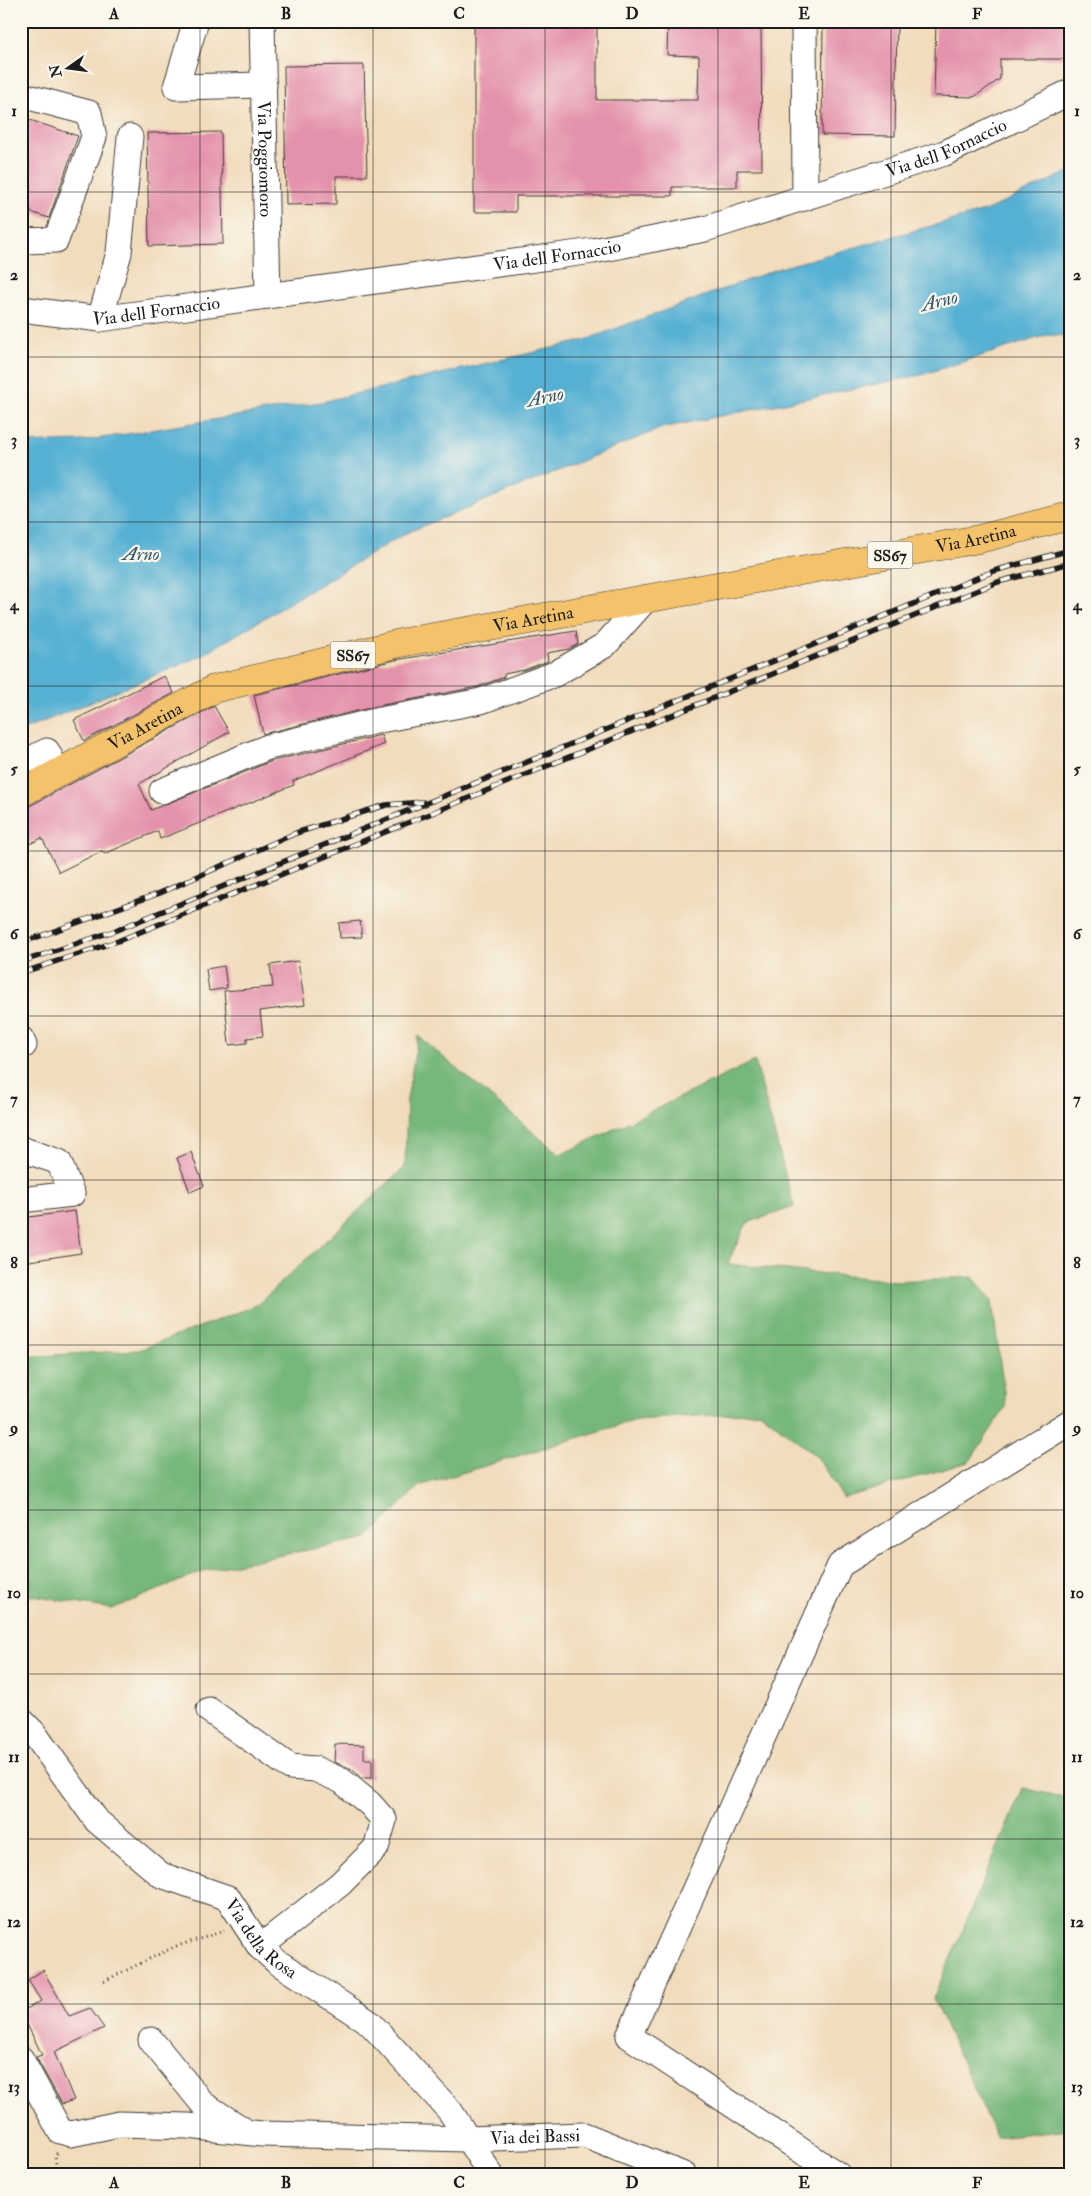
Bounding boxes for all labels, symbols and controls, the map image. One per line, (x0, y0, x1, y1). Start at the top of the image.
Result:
text: A (108, 4, 120, 24)
text: B (281, 4, 291, 24)
text: C (453, 4, 465, 24)
text: D (625, 4, 639, 24)
text: E (798, 4, 810, 24)
text: F (972, 4, 982, 24)
north arrow (42, 42, 92, 92)
text: N (46, 62, 66, 80)
text: 1 (11, 101, 17, 121)
street label: Via Poggiomoro (252, 101, 277, 218)
text: 1 (1074, 101, 1080, 121)
street label: Via dell Fornaccio (883, 113, 1011, 183)
street label: Via dell Fornaccio (492, 235, 623, 277)
text: 2 (10, 265, 18, 285)
text: 2 (1073, 265, 1081, 285)
water label: Arno (916, 285, 960, 318)
street label: Via dell Fornaccio (90, 292, 222, 332)
water label: Arno (523, 381, 566, 413)
text: 3 (11, 430, 17, 450)
text: 3 (1074, 430, 1080, 450)
street label: Via Aretina (934, 519, 1019, 559)
water label: Arno (120, 542, 160, 566)
road number: SS67 (868, 542, 912, 568)
text: 4 (9, 595, 20, 615)
text: 4 (1072, 595, 1083, 615)
street label: Via Aretina (491, 601, 576, 638)
road number: SS67 (330, 642, 376, 668)
street label: Via Aretina (104, 697, 187, 756)
text: 5 (10, 759, 18, 779)
text: 5 (1073, 759, 1081, 779)
text: 6 (10, 924, 20, 944)
text: 6 (1073, 924, 1083, 944)
text: 7 (10, 1089, 18, 1109)
text: 7 (1073, 1089, 1081, 1109)
text: 8 (10, 1253, 18, 1273)
text: 8 (1073, 1253, 1081, 1273)
text: 9 (8, 1418, 18, 1438)
text: 9 (1071, 1418, 1081, 1438)
text: 10 (7, 1583, 21, 1603)
text: 10 (1070, 1583, 1084, 1603)
text: 11 (8, 1747, 20, 1767)
text: 11 (1071, 1747, 1083, 1767)
street label: Via della Rosa (219, 1894, 302, 1984)
text: 12 (7, 1912, 21, 1932)
text: 12 (1070, 1912, 1084, 1932)
text: 13 (8, 2077, 20, 2097)
text: 13 (1071, 2077, 1083, 2097)
street label: Via dei Bassi (490, 2124, 581, 2150)
text: A (108, 2173, 120, 2193)
text: B (281, 2173, 291, 2193)
text: C (453, 2173, 465, 2193)
text: D (625, 2173, 639, 2193)
text: E (798, 2173, 810, 2193)
text: F (972, 2173, 982, 2193)

